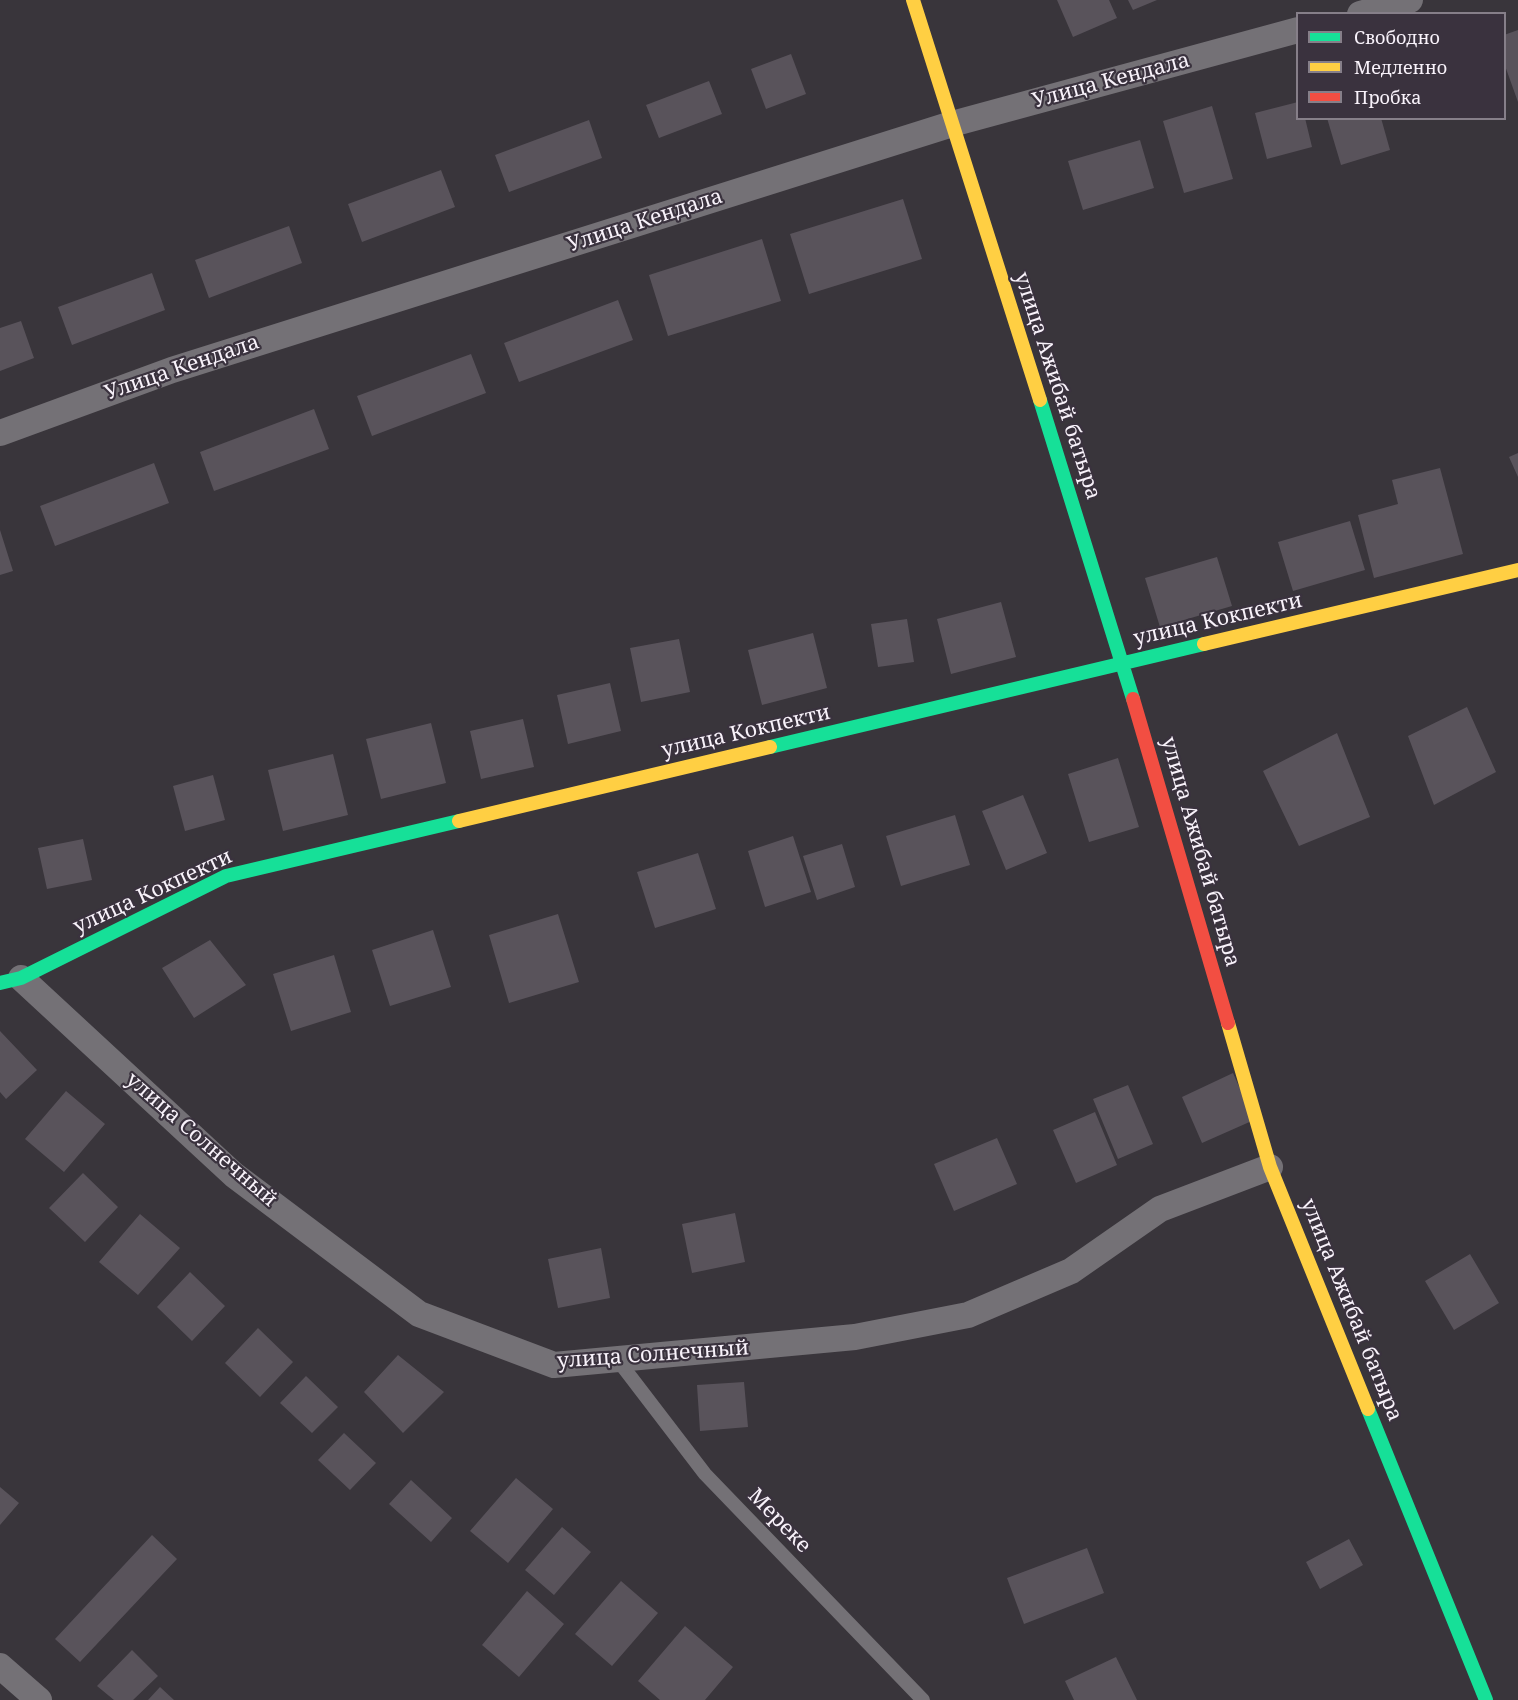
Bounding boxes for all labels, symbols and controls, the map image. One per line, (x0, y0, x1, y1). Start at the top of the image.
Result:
legend (1296, 12, 1506, 120)
text: Свободно (1354, 25, 1440, 49)
street label: Улица Кендала (1030, 48, 1192, 114)
text: Медленно (1354, 55, 1447, 79)
text: Пробка (1354, 85, 1421, 109)
street label: Улица Кендала (564, 184, 726, 258)
street label: улица Ажибай батыра (1008, 269, 1106, 503)
street label: Улица Кендала (101, 330, 263, 406)
street label: улица Кокпекти (1131, 588, 1305, 652)
street label: улица Кокпекти (659, 700, 833, 764)
street label: улица Ажибай батыра (1155, 734, 1245, 970)
street label: улица Кокпекти (70, 844, 236, 940)
street label: улица Солнечный (120, 1067, 282, 1213)
street label: улица Ажибай батыра (1295, 1195, 1407, 1425)
street label: улица Солнечный (556, 1336, 750, 1374)
street label: Мереке (742, 1484, 816, 1558)

